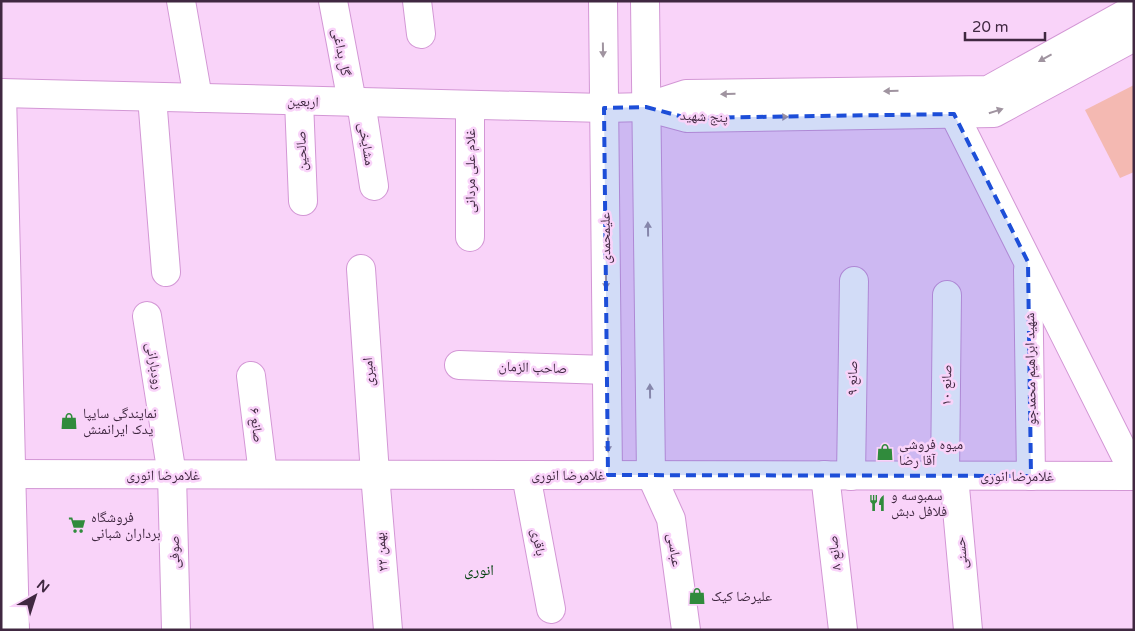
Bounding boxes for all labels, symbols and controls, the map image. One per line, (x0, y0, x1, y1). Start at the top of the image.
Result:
scale bar (965, 10, 1045, 42)
text: 20 m (972, 18, 1009, 36)
street label: گل بداغی (329, 27, 354, 78)
one-way arrow (599, 42, 607, 58)
one-way arrow (1038, 54, 1052, 63)
one-way arrow (883, 87, 899, 95)
one-way arrow (720, 90, 736, 98)
street label: اربعین (287, 92, 319, 111)
street label: پنج شهید (679, 107, 729, 127)
one-way arrow (988, 107, 1003, 114)
one-way arrow (773, 113, 789, 121)
street label: مشایخی (355, 122, 378, 167)
street label: غلام علی مردانی (462, 129, 480, 213)
street label: صالحین (292, 131, 311, 171)
street label: علیمحمدی (597, 212, 614, 264)
one-way arrow (644, 220, 652, 236)
one-way arrow (602, 275, 610, 291)
street label: شهید ابراهیم محمدجو (1021, 312, 1041, 426)
street label: رودبارانی (142, 341, 167, 391)
street label: امیری (359, 357, 378, 387)
street label: صاحب الزمان (498, 358, 568, 377)
street label: صانع ۹ (844, 360, 862, 396)
street label: صانع ۱۰ (938, 364, 956, 406)
one-way arrow (646, 383, 654, 399)
place label: نمایندگی سایپا یدک ایرانمنش (83, 405, 157, 438)
street label: صانع ۶ (245, 407, 267, 444)
shop icon: نمایندگی سایپا یدک ایرانمنش (59, 411, 79, 431)
place label: میوه فروشی آقا رضا (899, 436, 963, 469)
one-way arrow (604, 437, 612, 453)
shop icon: میوه فروشی آقا رضا (875, 442, 895, 462)
street label: غلامرضا انوری (126, 467, 200, 484)
street label: غلامرضا انوری (531, 467, 605, 484)
street label: غلامرضا انوری (980, 468, 1054, 485)
place label: سمبوسه و فلافل دبش (891, 487, 947, 520)
restaurant icon: سمبوسه و فلافل دبش (867, 493, 887, 513)
place label: فروشگاه برداران شبانی (91, 509, 161, 542)
supermarket icon: فروشگاه برداران شبانی (67, 515, 87, 535)
street label: باقری (528, 527, 550, 557)
street label: ۲۲ بهمن (371, 531, 392, 572)
street label: عباسی (664, 532, 685, 568)
street label: صانع ۸ (824, 534, 846, 571)
street label: صوفی (166, 535, 183, 569)
street label: حسنی (952, 536, 971, 570)
district label: انوری (464, 561, 494, 580)
north arrow (10, 571, 60, 621)
text: N (33, 576, 53, 596)
shop icon: علیرضا کیک (687, 586, 707, 606)
place label: علیرضا کیک (711, 588, 772, 605)

